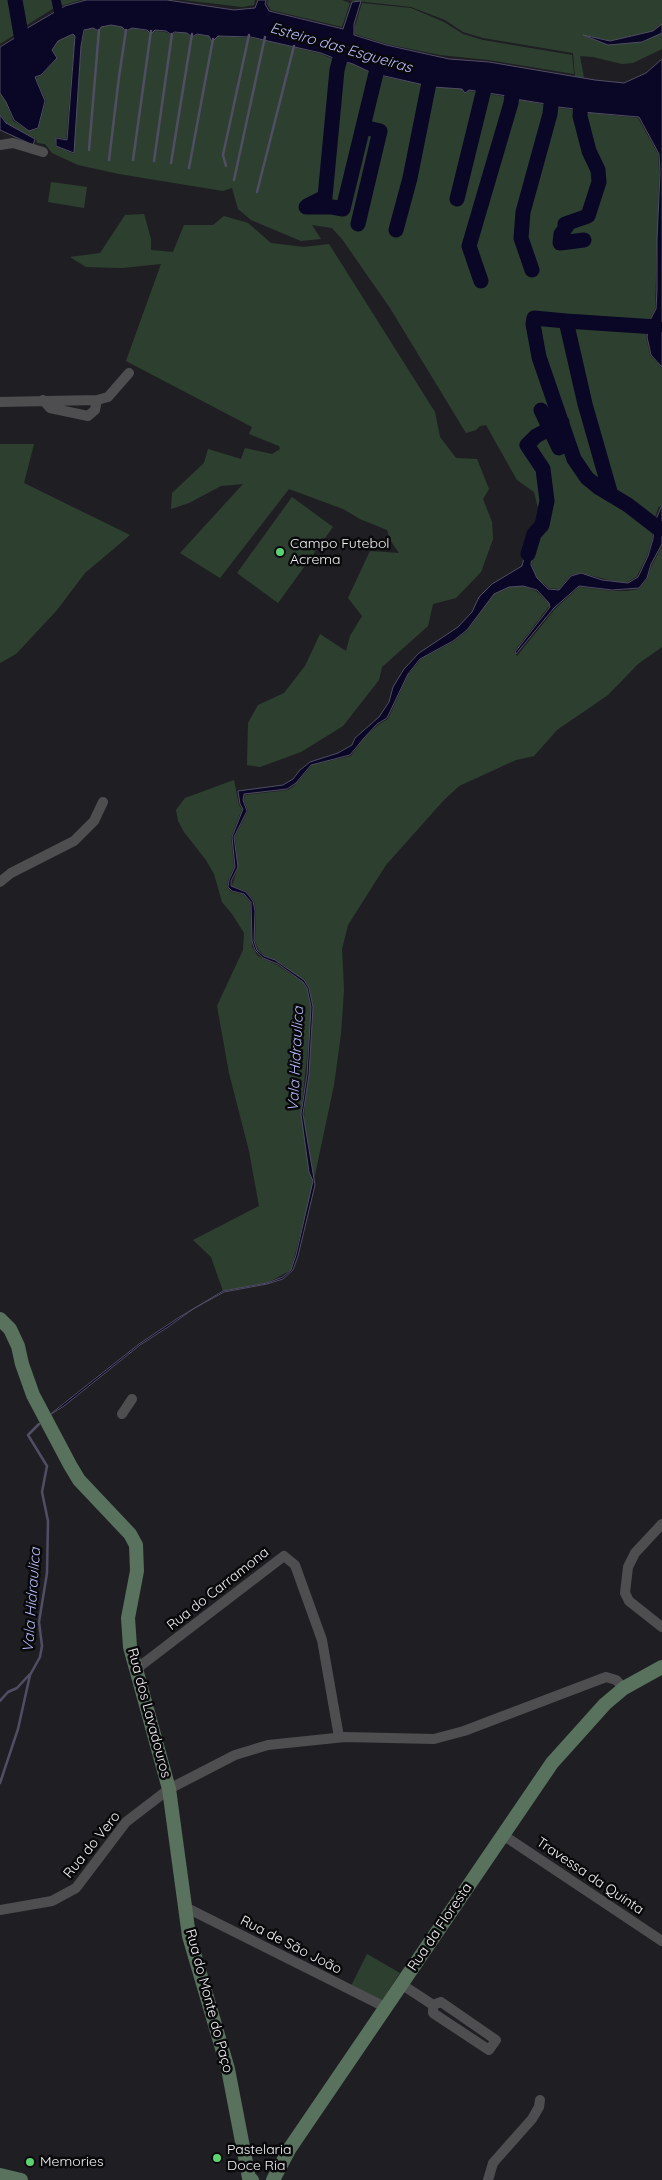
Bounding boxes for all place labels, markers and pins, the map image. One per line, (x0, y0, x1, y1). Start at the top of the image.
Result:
place label: Campo Futebol Acrema (290, 536, 390, 568)
marker: Campo Futebol Acrema (274, 546, 286, 558)
place label: Pastelaria Doce Ria (227, 2142, 291, 2174)
marker: Pastelaria Doce Ria (211, 2152, 223, 2164)
place label: Memories (40, 2154, 104, 2170)
marker: Memories (24, 2156, 36, 2168)

